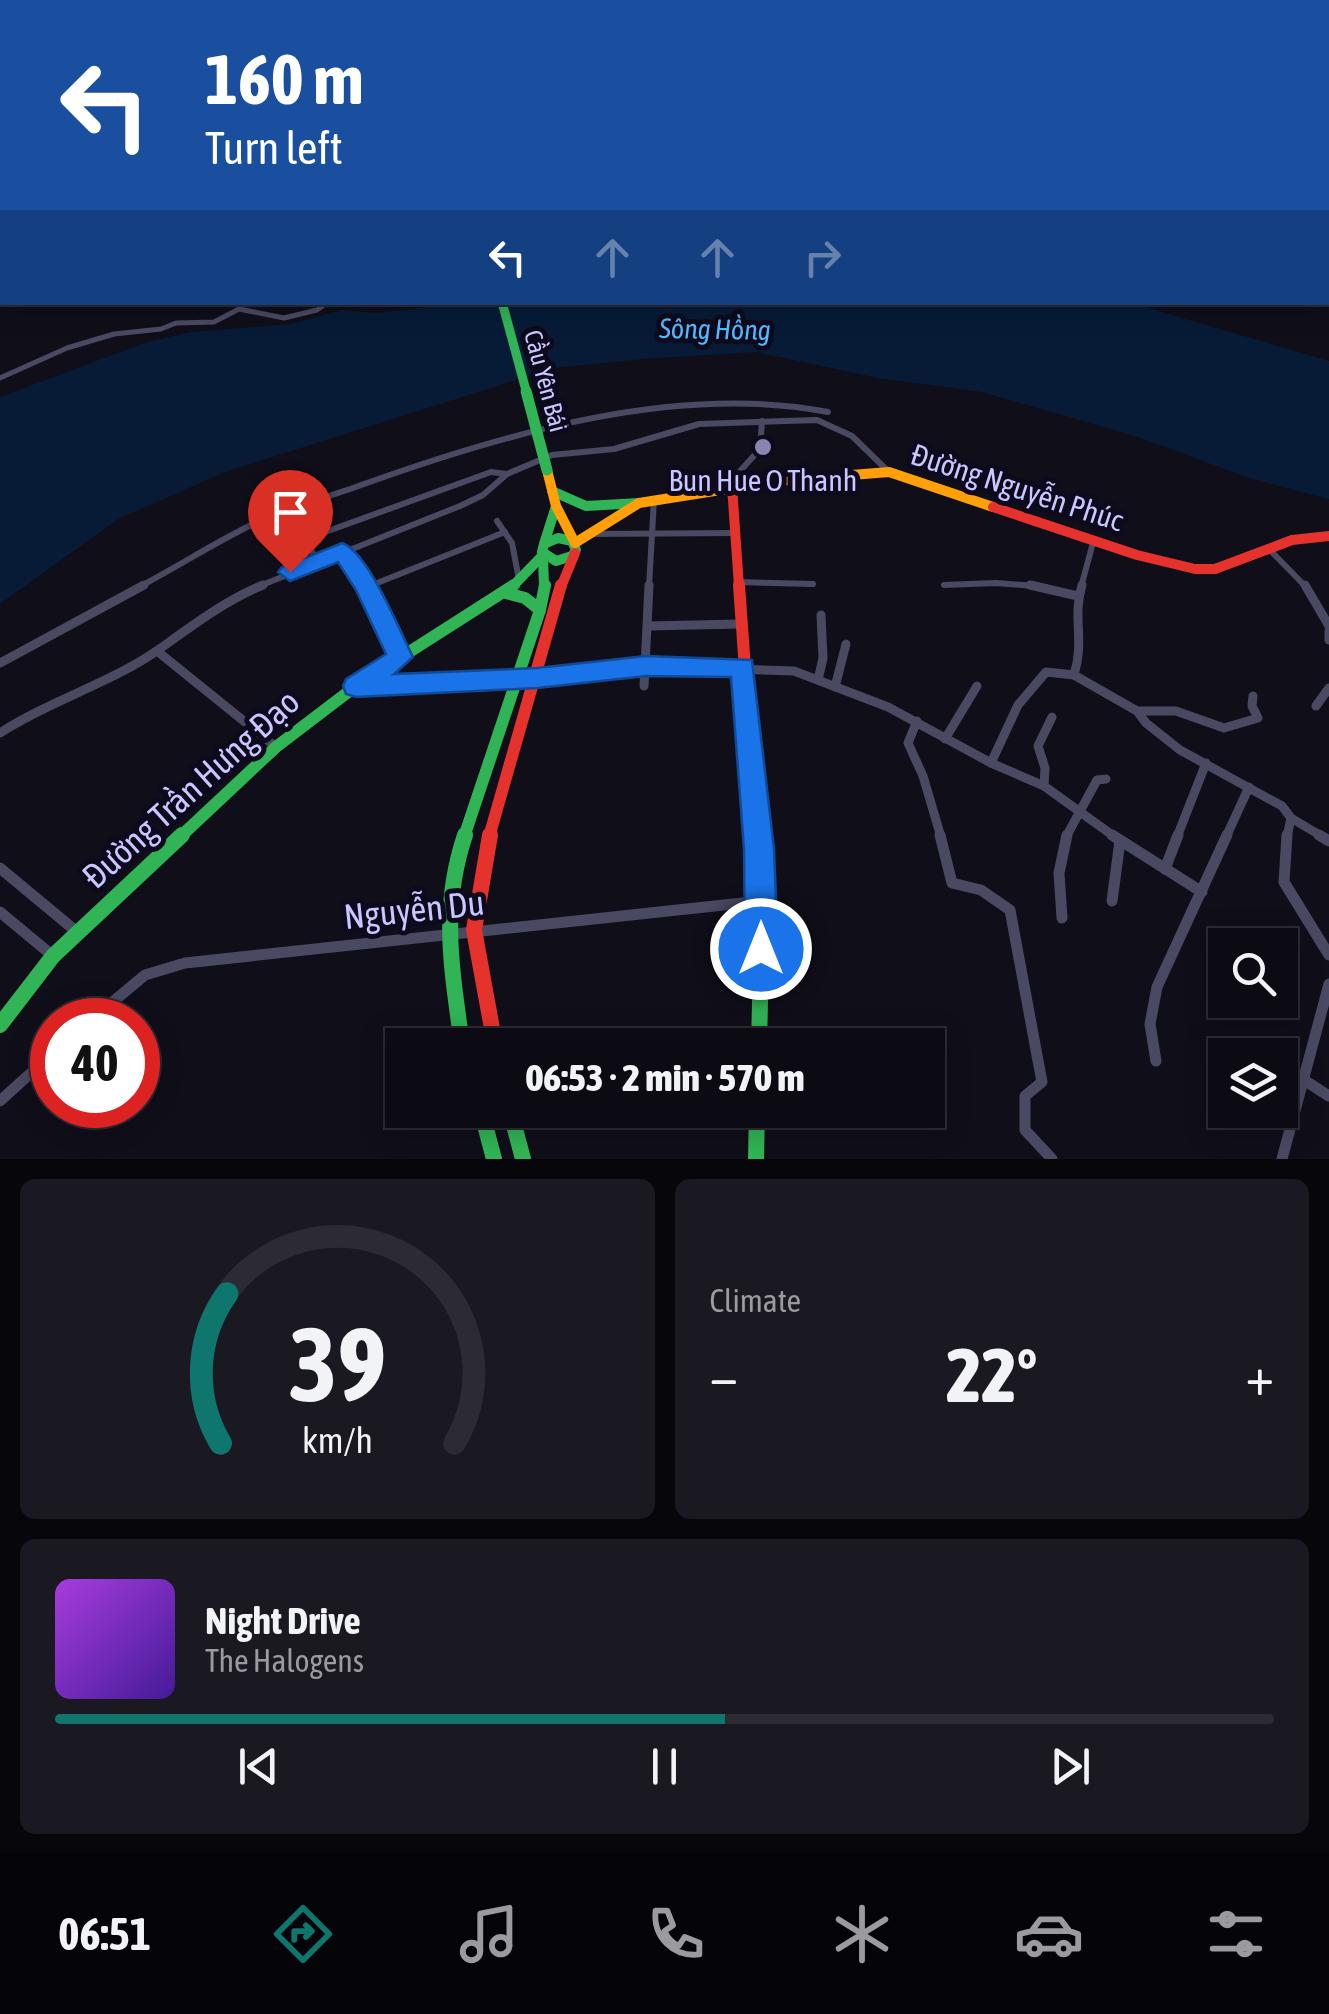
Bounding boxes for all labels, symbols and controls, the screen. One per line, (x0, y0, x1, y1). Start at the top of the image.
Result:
text: 160 m (205, 39, 364, 119)
icon: left (40, 40, 170, 170)
text: Turn left (205, 122, 343, 174)
icon: left (480, 230, 535, 285)
icon: ahead (585, 230, 640, 285)
icon: ahead (690, 230, 745, 285)
icon: right (795, 230, 850, 285)
water label: Sông Hồng (658, 312, 771, 346)
street label: Cầu Yên Bái (519, 327, 573, 435)
marker: Bun Hue O Thanh (752, 436, 774, 458)
street label: Đường Nguyễn Phúc (907, 437, 1129, 538)
place label: Bun Hue O Thanh (669, 463, 857, 497)
pin (248, 470, 333, 573)
icon: arrive (263, 485, 318, 540)
street label: Đường Trần Hưng Đạo (74, 681, 307, 896)
street label: Nguyễn Du (342, 882, 486, 936)
position arrow (709, 897, 813, 1001)
map controls (1208, 928, 1298, 1128)
button: search (1208, 928, 1298, 1018)
speed limit sign: 40 (30, 998, 160, 1128)
button: layers (1208, 1038, 1298, 1128)
text: 06:53 · 2 min · 570 m (525, 1056, 805, 1099)
text: Climate (710, 1282, 801, 1319)
text: 39 (288, 1304, 386, 1423)
text: 22° (946, 1332, 1037, 1418)
text: − (710, 1344, 738, 1407)
text: + (1245, 1344, 1274, 1407)
text: km/h (302, 1420, 373, 1461)
text: Night Drive (205, 1599, 361, 1642)
text: The Halogens (205, 1642, 364, 1679)
icon: previous (231, 1739, 286, 1794)
icon: pause (637, 1739, 692, 1794)
icon: next (1043, 1739, 1098, 1794)
icon: directions (268, 1899, 338, 1969)
icon: music (454, 1899, 524, 1969)
icon: phone (641, 1899, 711, 1969)
icon: climate (827, 1899, 897, 1969)
icon: car (1014, 1899, 1084, 1969)
icon: filters (1201, 1899, 1271, 1969)
text: 06:51 (58, 1908, 151, 1960)

